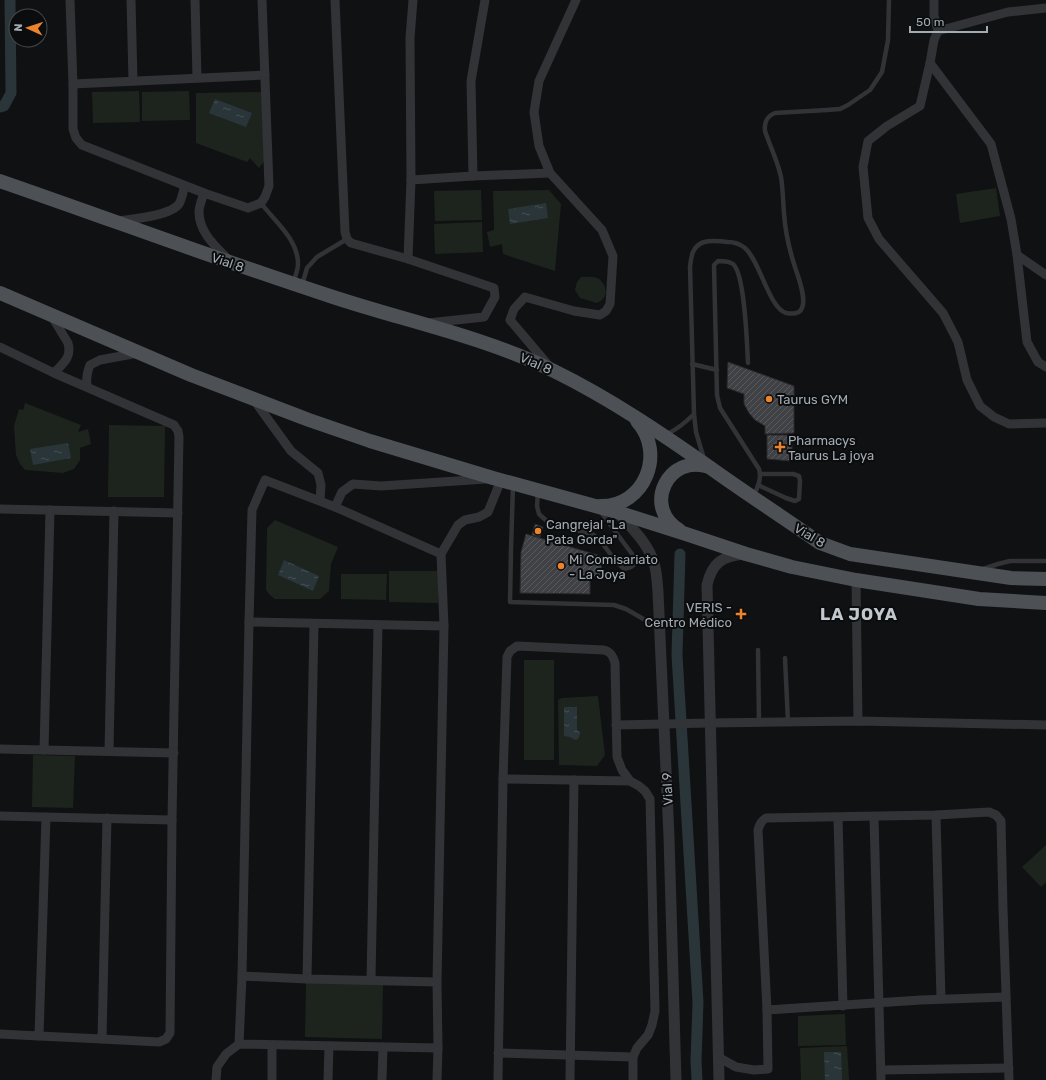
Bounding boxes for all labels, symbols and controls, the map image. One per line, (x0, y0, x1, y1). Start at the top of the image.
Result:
north arrow (8, 8, 48, 48)
scale bar (910, 8, 987, 34)
text: 50 m (916, 15, 944, 29)
text: N (12, 23, 25, 32)
street label: Vial 8 (210, 250, 246, 275)
street label: Vial 8 (517, 350, 554, 377)
place label: Taurus GYM (777, 392, 848, 407)
marker: Taurus GYM (764, 394, 774, 404)
place label: Pharmacys Taurus La joya (788, 433, 874, 463)
marker: Pharmacys Taurus La joya (775, 442, 785, 452)
place label: Cangrejal "La Pata Gorda" (546, 517, 626, 547)
street label: Vial 8 (792, 520, 828, 550)
marker: Cangrejal "La Pata Gorda" (533, 526, 543, 536)
place label: Mi Comisariato - La Joya (569, 552, 658, 582)
marker: Mi Comisariato - La Joya (556, 561, 566, 571)
place label: VERIS - Centro Médico (645, 600, 732, 630)
district label: LA JOYA (820, 604, 898, 624)
marker: VERIS - Centro Médico (735, 608, 747, 620)
street label: Vial 9 (659, 772, 676, 806)

